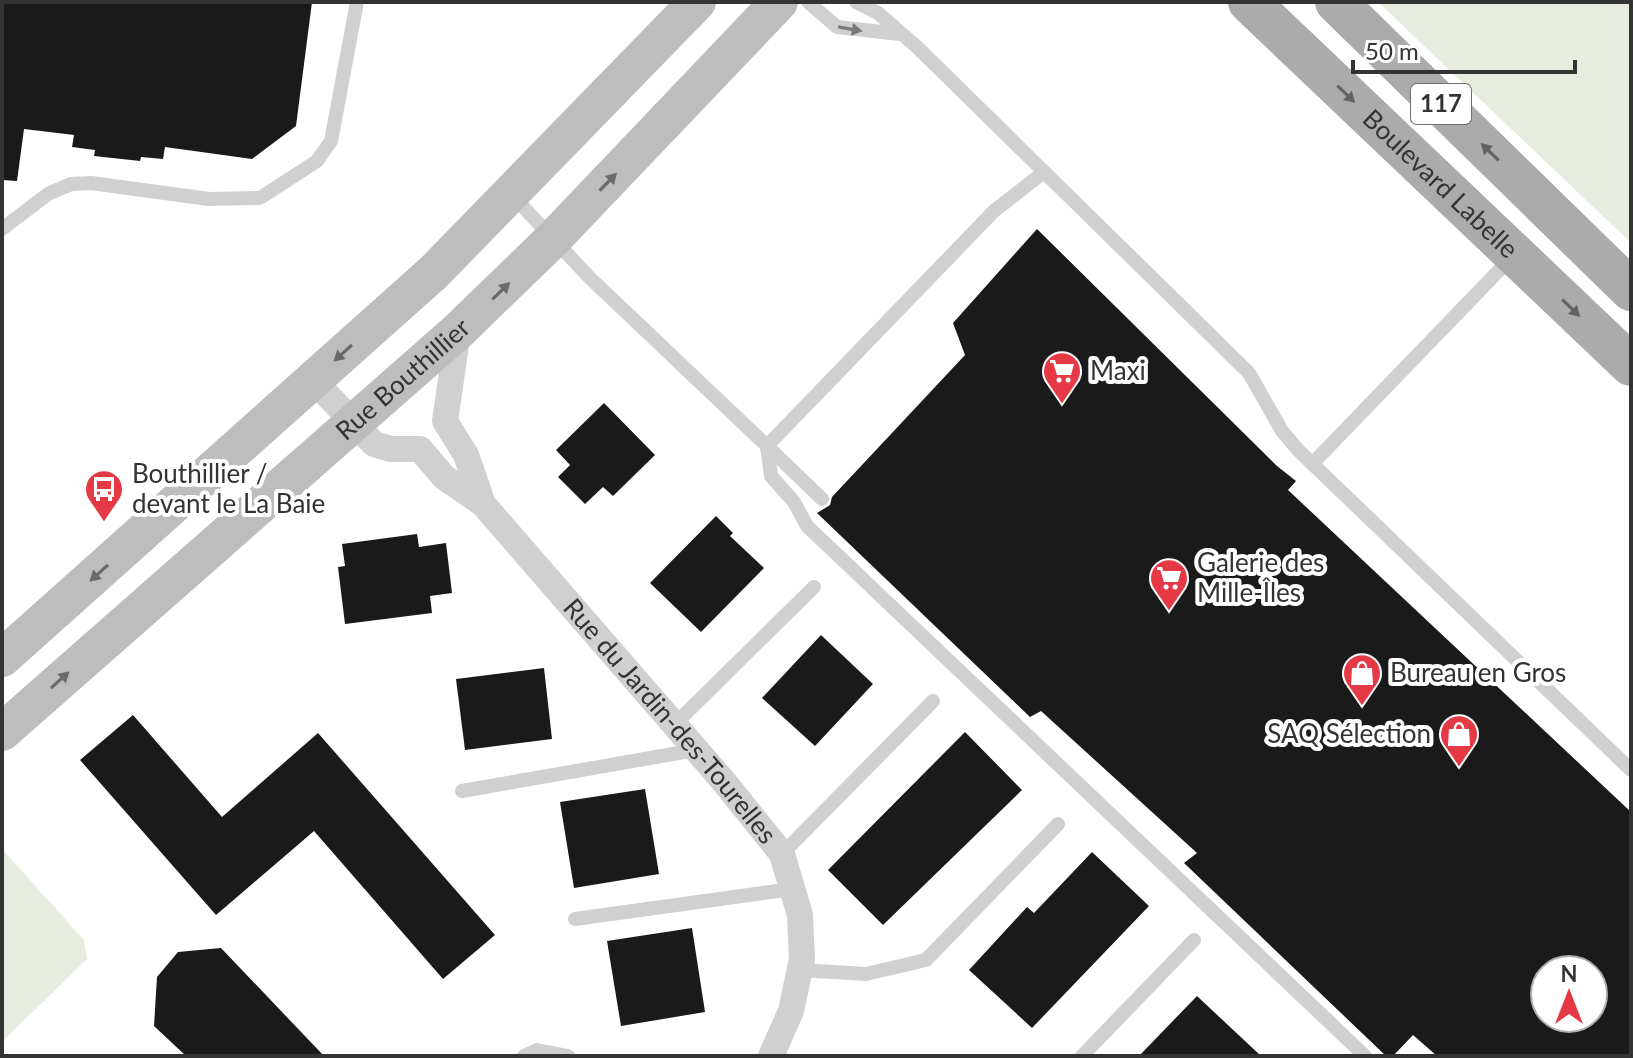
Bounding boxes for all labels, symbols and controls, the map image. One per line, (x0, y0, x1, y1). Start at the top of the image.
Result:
one-way arrow (837, 23, 862, 35)
scale bar (1353, 24, 1575, 74)
text: 50 m (1365, 36, 1419, 65)
one-way arrow (1336, 84, 1355, 103)
road number: 117 (1411, 84, 1471, 124)
street label: Boulevard Labelle (1357, 102, 1525, 264)
one-way arrow (1481, 144, 1500, 162)
one-way arrow (598, 173, 616, 192)
one-way arrow (491, 282, 510, 300)
one-way arrow (1561, 298, 1580, 316)
street label: Rue Bouthillier (329, 311, 477, 446)
one-way arrow (334, 344, 354, 361)
supermarket icon: Maxi (1041, 350, 1083, 405)
place label: Maxi (1090, 354, 1146, 386)
place label: Bouthillier / devant le La Baie (132, 457, 325, 519)
bus stop icon: Bouthillier / devant le La Baie (83, 468, 125, 523)
place label: Galerie des Mille-Îles (1197, 546, 1324, 608)
supermarket icon: Galerie des Mille-Îles (1148, 557, 1190, 612)
one-way arrow (89, 564, 109, 581)
street label: Rue du Jardin-des-Tourelles (557, 591, 784, 850)
shop icon: Bureau en Gros (1341, 652, 1383, 707)
place label: Bureau en Gros (1390, 656, 1566, 688)
one-way arrow (50, 671, 69, 689)
shop icon: SAQ Sélection (1438, 713, 1480, 768)
place label: SAQ Sélection (1267, 717, 1431, 749)
north arrow (1529, 954, 1609, 1034)
text: N (1561, 960, 1577, 987)

